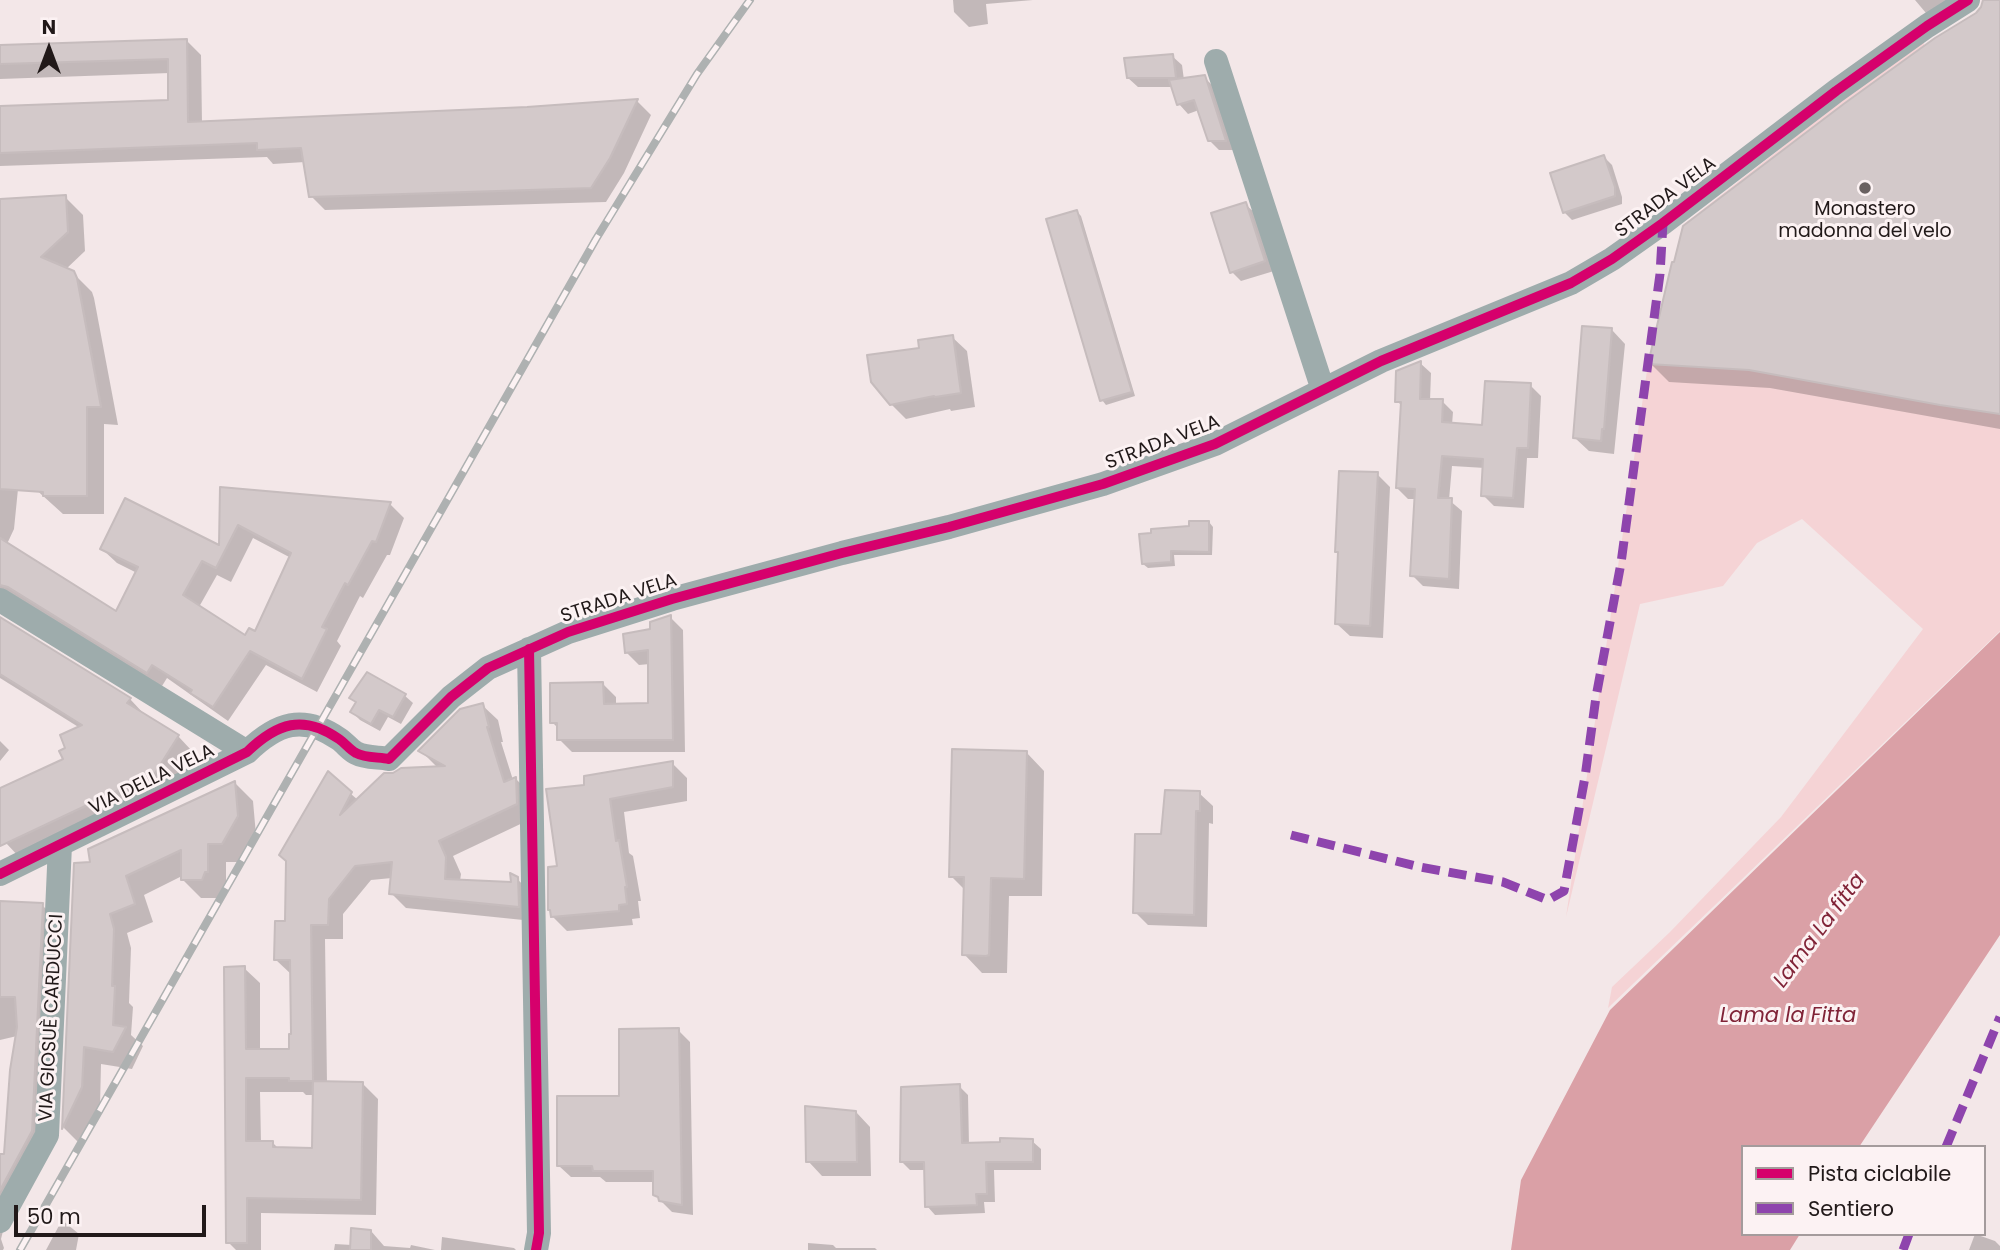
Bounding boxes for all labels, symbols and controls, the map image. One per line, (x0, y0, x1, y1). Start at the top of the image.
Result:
north arrow (14, 14, 84, 84)
text: N (42, 14, 56, 41)
street label: STRADA VELA (1611, 153, 1721, 243)
marker: Monastero madonna del velo (1857, 180, 1873, 196)
place label: Monastero madonna del velo (1778, 199, 1952, 243)
street label: STRADA VELA (1103, 411, 1223, 475)
street label: STRADA VELA (558, 570, 680, 628)
street label: VIA DELLA VELA (86, 740, 218, 820)
water label: Lama La fitta (1769, 869, 1871, 993)
street label: VIA GIOSUÈ CARDUCCI (35, 914, 69, 1122)
water label: Lama la Fitta (1720, 1004, 1856, 1030)
legend (1741, 1145, 1986, 1236)
text: Pista ciclabile (1808, 1159, 1951, 1188)
scale bar (18, 1190, 210, 1234)
text: Sentiero (1808, 1194, 1894, 1223)
text: 50 m (27, 1202, 81, 1231)

